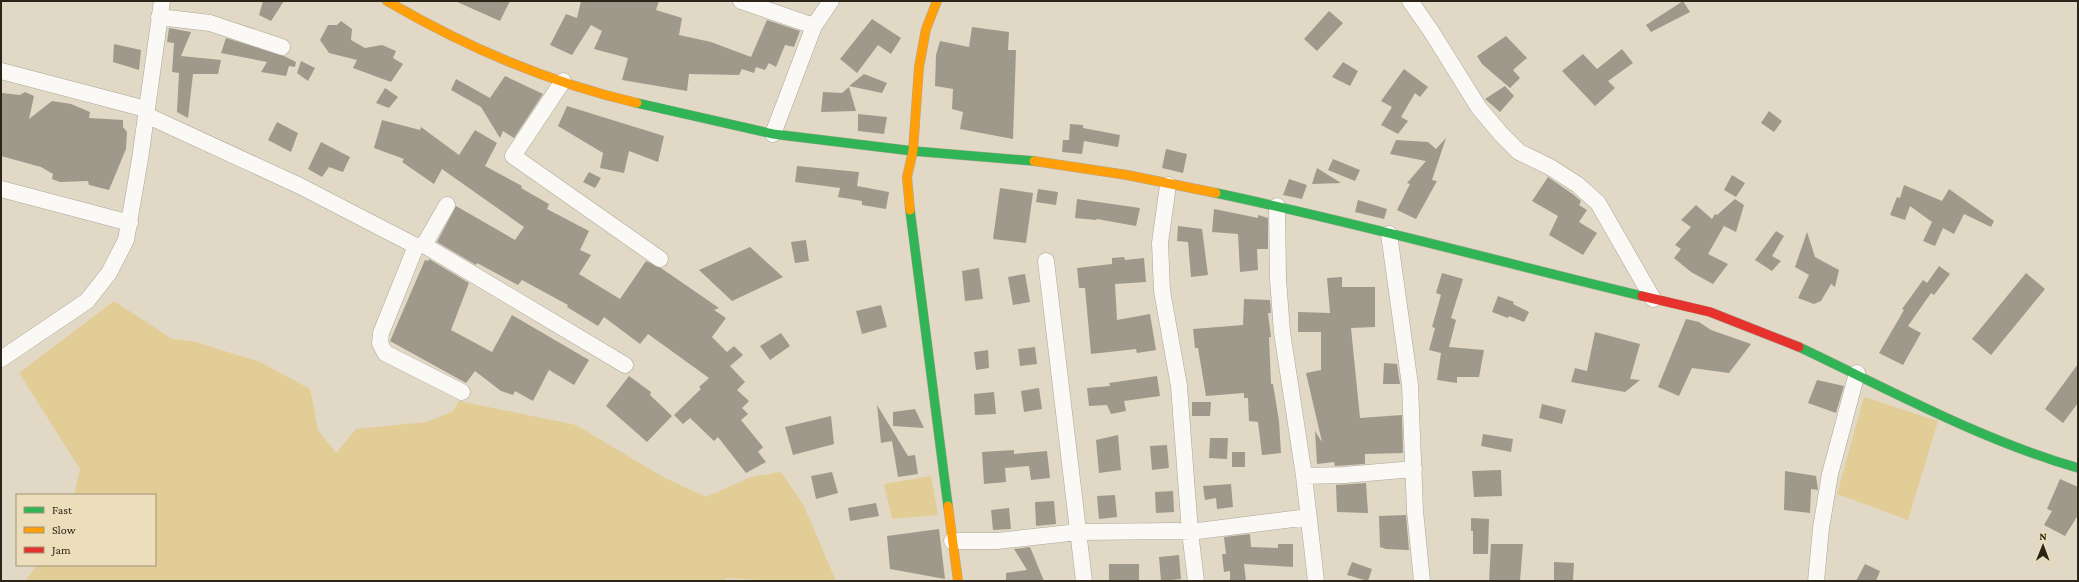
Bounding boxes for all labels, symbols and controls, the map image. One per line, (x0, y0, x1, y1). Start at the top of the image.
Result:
legend (16, 494, 156, 566)
text: Fast (52, 503, 73, 517)
text: Slow (52, 523, 76, 537)
north arrow (2023, 526, 2063, 566)
text: N (2039, 530, 2048, 542)
text: Jam (51, 543, 71, 557)

